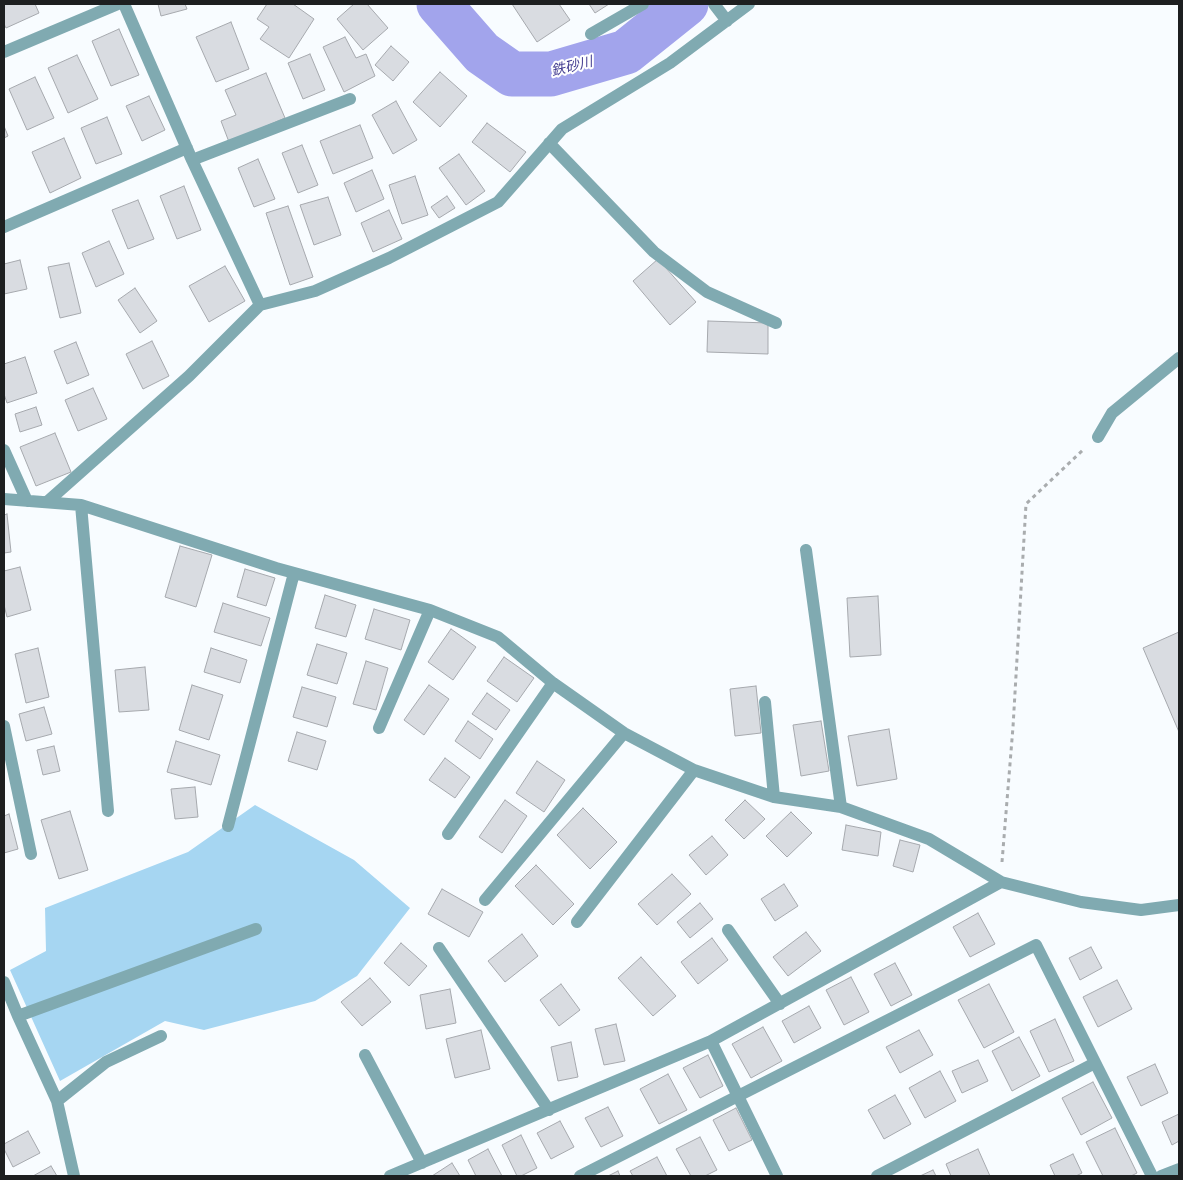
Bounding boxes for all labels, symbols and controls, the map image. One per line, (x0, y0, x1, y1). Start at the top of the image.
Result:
water label: 鉄砂川 (550, 54, 594, 80)

